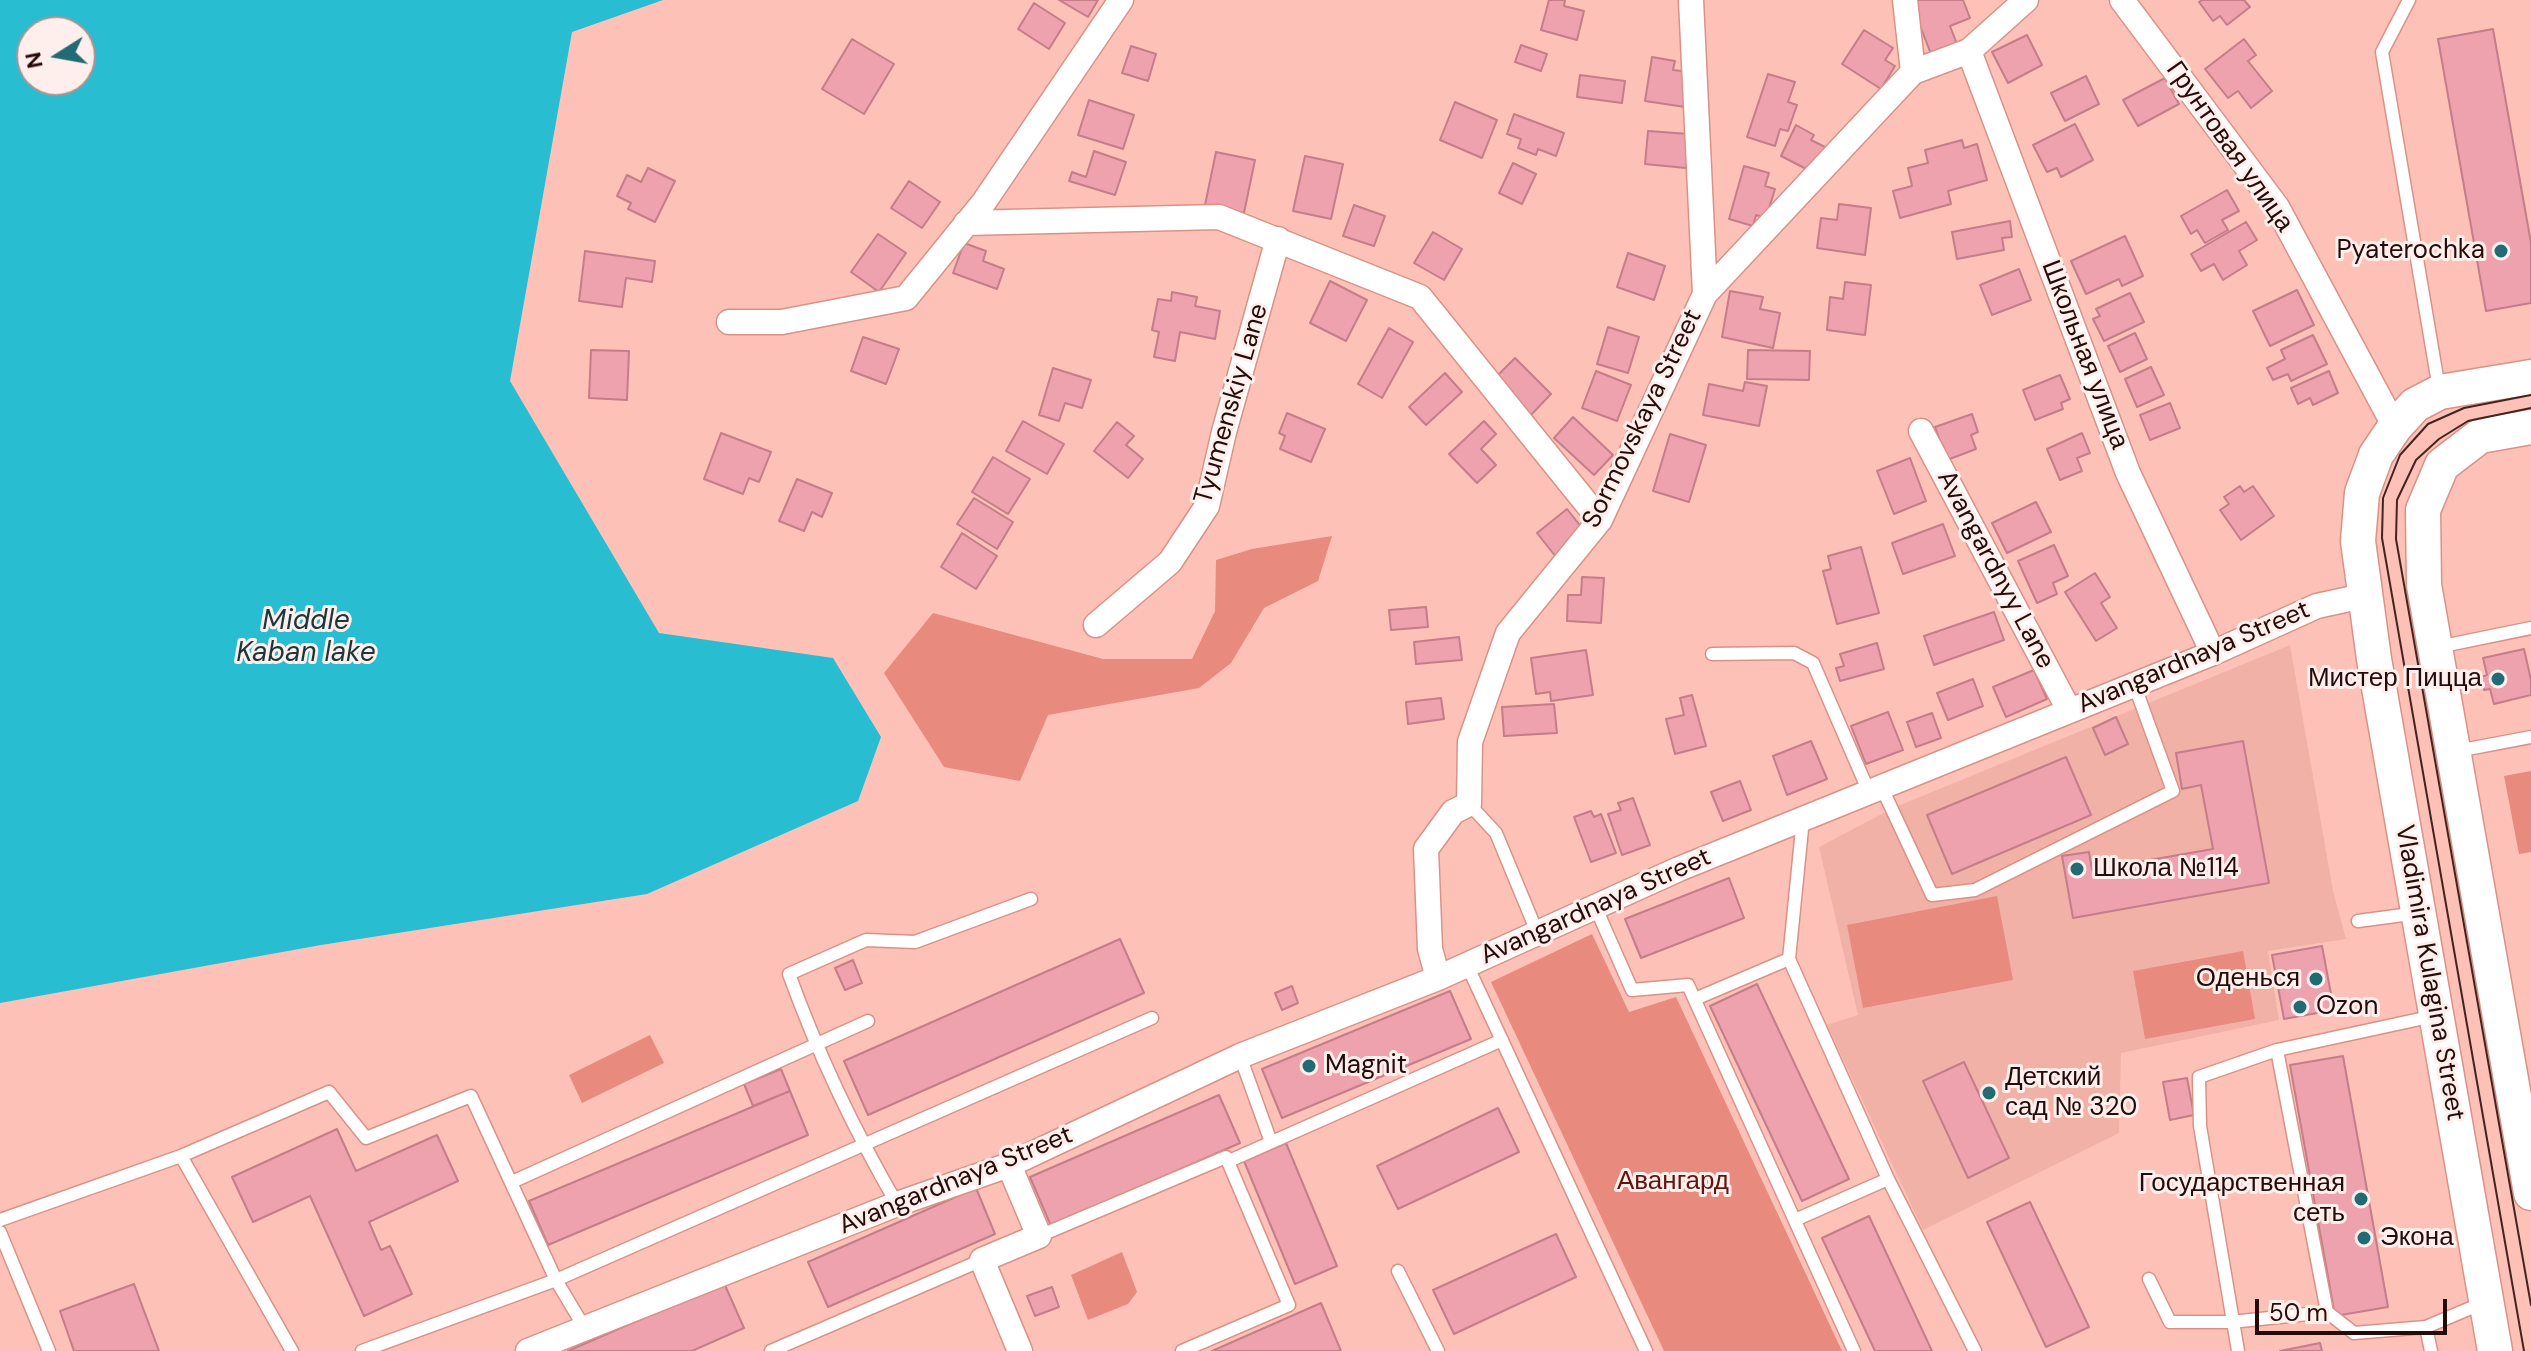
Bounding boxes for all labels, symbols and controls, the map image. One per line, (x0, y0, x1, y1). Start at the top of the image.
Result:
north arrow (16, 16, 96, 96)
text: N (18, 50, 50, 71)
street label: Грунтовая улица (2159, 56, 2299, 238)
place label: Pyaterochka (2336, 235, 2485, 267)
marker: Pyaterochka (2492, 242, 2510, 260)
street label: Школьная улица (2034, 256, 2134, 454)
street label: Tyumenskiy Lane (1189, 300, 1275, 508)
street label: Sormovskaya Street (1577, 305, 1709, 533)
street label: Avangardnyy Lane (1930, 466, 2060, 674)
street label: Avangardnaya Street (2073, 595, 2315, 721)
water label: Middle Kaban lake (236, 605, 376, 671)
place label: Мистер Пицца (2308, 663, 2482, 695)
marker: Мистер Пицца (2489, 670, 2507, 688)
street label: Vladimira Kulagina Street (2388, 823, 2470, 1123)
street label: Avangardnaya Street (1476, 842, 1716, 972)
place label: Школа №114 (2093, 853, 2239, 885)
marker: Школа №114 (2068, 860, 2086, 878)
place label: Оденься (2196, 963, 2300, 995)
marker: Оденься (2307, 970, 2325, 988)
place label: Ozon (2316, 991, 2378, 1023)
marker: Ozon (2291, 998, 2309, 1016)
place label: Magnit (1325, 1050, 1407, 1082)
marker: Magnit (1300, 1057, 1318, 1075)
place label: Детский сад № 320 (2005, 1062, 2137, 1124)
marker: Детский сад № 320 (1980, 1084, 1998, 1102)
street label: Avangardnaya Street (835, 1120, 1077, 1242)
park label: Авангард (1617, 1166, 1729, 1198)
place label: Государственная сеть (2139, 1168, 2345, 1230)
marker: Государственная сеть (2352, 1190, 2370, 1208)
place label: Экона (2380, 1222, 2454, 1254)
marker: Экона (2355, 1229, 2373, 1247)
scale bar (2259, 1283, 2451, 1333)
text: 50 m (2269, 1297, 2328, 1328)

